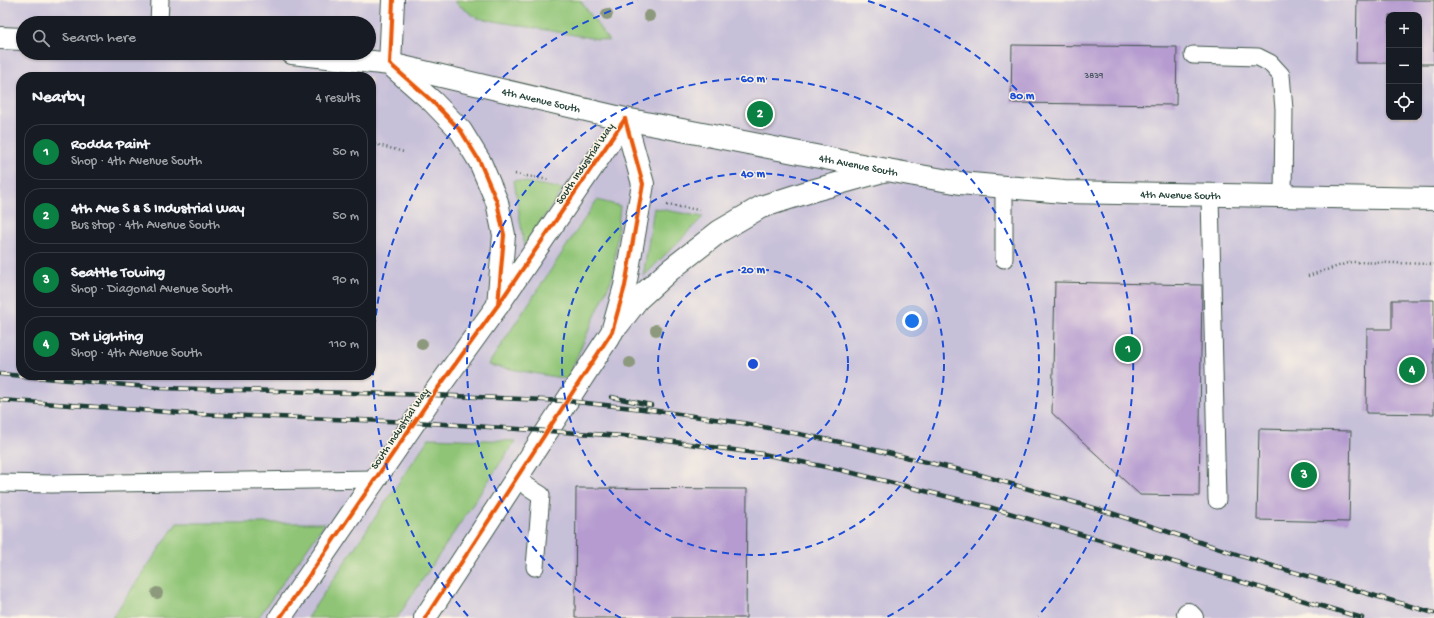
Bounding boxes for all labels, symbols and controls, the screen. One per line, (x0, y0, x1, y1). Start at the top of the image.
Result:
map controls (1386, 12, 1422, 120)
button: + (1386, 12, 1422, 48)
search box (16, 16, 376, 60)
icon: search (30, 27, 52, 49)
text: Search here (62, 29, 136, 47)
button: − (1386, 48, 1422, 84)
house number: 3839 (1084, 71, 1104, 82)
text: 60 m (741, 73, 766, 87)
button: locate (1386, 84, 1422, 120)
street label: 4th Avenue South (500, 86, 581, 116)
text: Nearby (32, 88, 85, 108)
text: 80 m (1010, 90, 1035, 104)
text: 4 results (316, 91, 360, 106)
pin: 2 (747, 99, 773, 129)
street label: South Industrial Way (554, 121, 618, 207)
text: Rodda Paint (71, 136, 149, 154)
text: 1 (43, 145, 49, 160)
text: 50 m (332, 145, 359, 160)
street label: 4th Avenue South (818, 153, 899, 180)
text: Shop · 4th Avenue South (71, 154, 202, 169)
text: 40 m (740, 168, 765, 182)
street label: 4th Avenue South (1140, 189, 1221, 203)
text: 4th Ave S & S Industrial Way (71, 200, 244, 218)
text: 2 (43, 209, 49, 224)
text: 50 m (332, 209, 359, 224)
text: Bus stop · 4th Avenue South (71, 218, 220, 233)
text: Seattle Towing (71, 264, 165, 282)
text: 20 m (741, 264, 766, 278)
text: 3 (43, 273, 49, 288)
text: 90 m (333, 273, 359, 288)
text: Shop · Diagonal Avenue South (71, 282, 233, 297)
your location (902, 311, 922, 331)
text: DH Lighting (71, 328, 143, 346)
pin: 1 (1115, 334, 1141, 364)
text: 4 (43, 337, 49, 352)
text: 110 m (329, 337, 359, 352)
text: Shop · 4th Avenue South (71, 346, 202, 361)
pin: 4 (1399, 355, 1425, 385)
centre of rings (746, 357, 760, 371)
street label: South Industrial Way (369, 386, 433, 472)
pin: 3 (1291, 460, 1317, 490)

